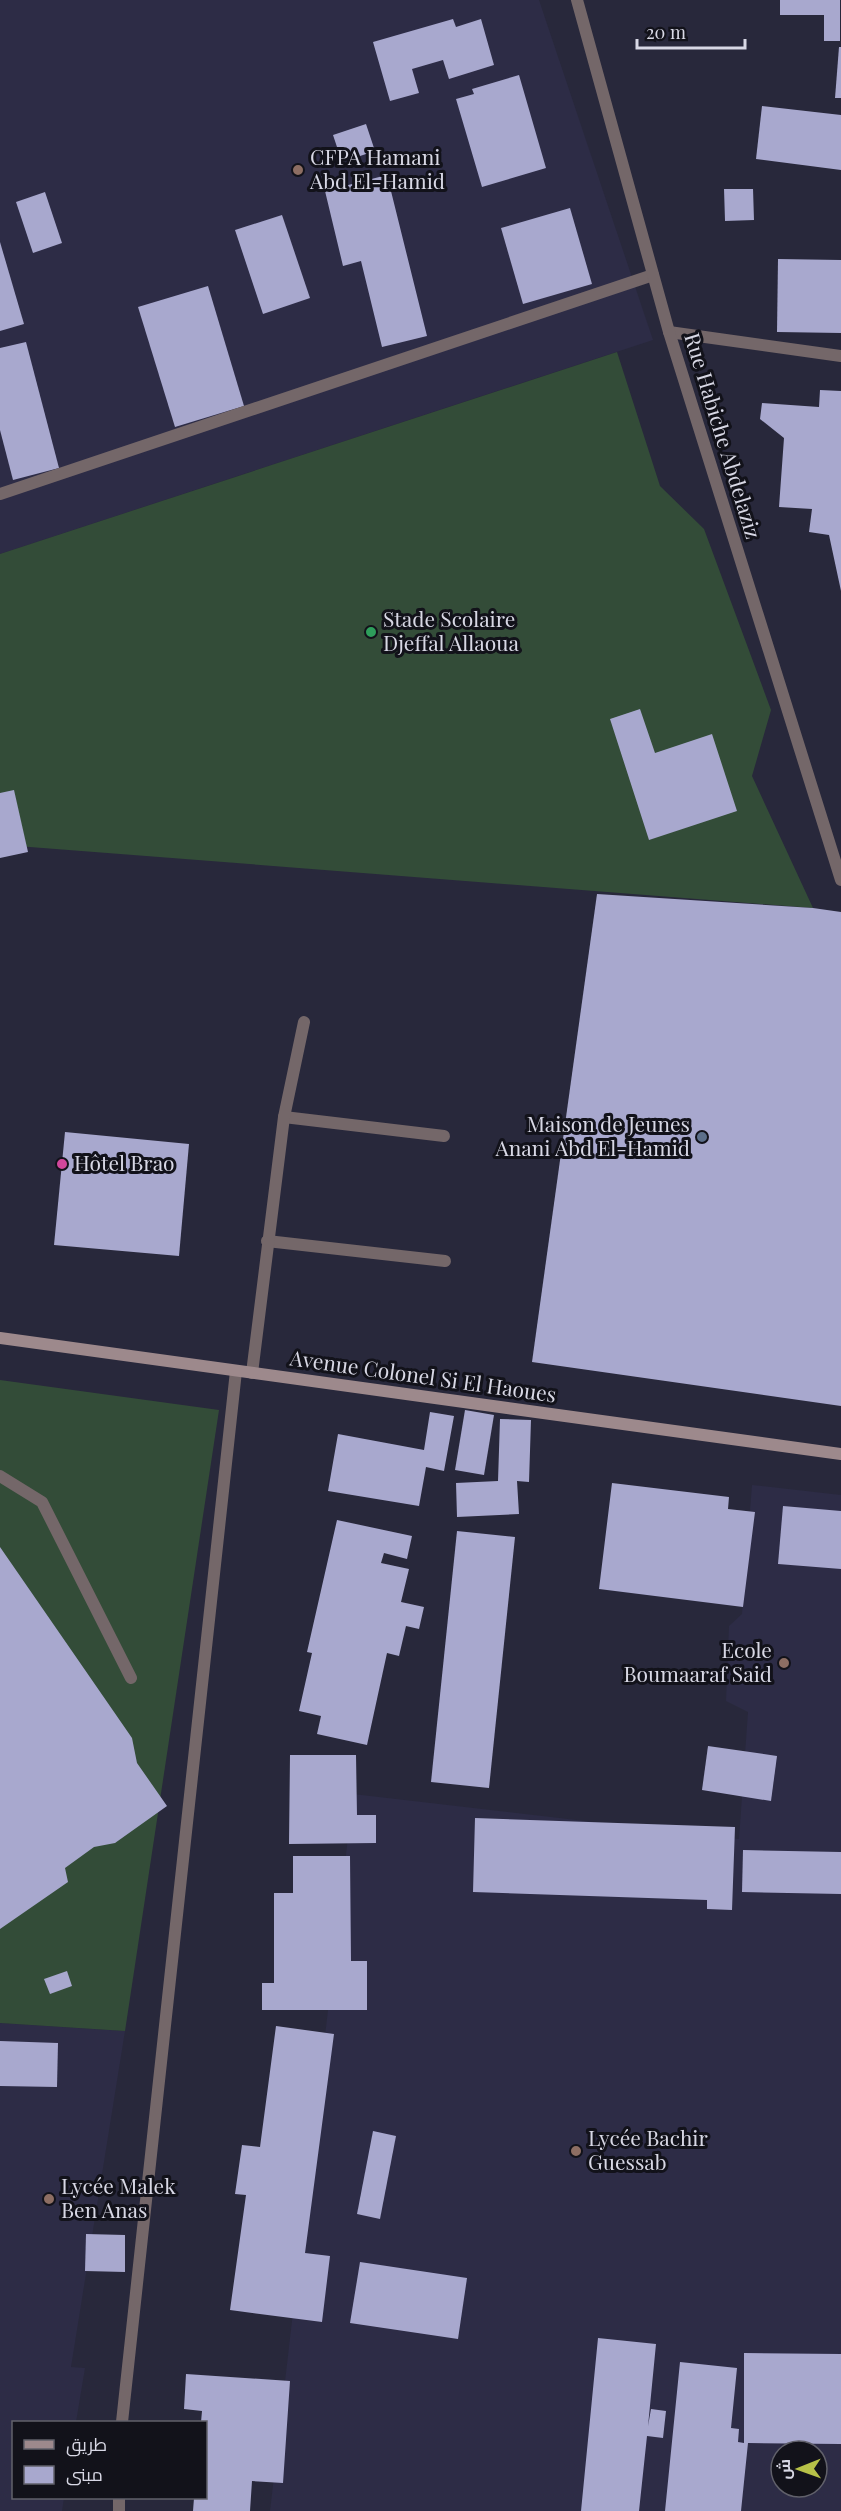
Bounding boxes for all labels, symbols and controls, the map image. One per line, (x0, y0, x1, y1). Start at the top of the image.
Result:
scale bar (637, 12, 745, 50)
text: 20 m (646, 20, 686, 44)
place label: CFPA Hamani Abd El-Hamid (309, 142, 445, 194)
marker: CFPA Hamani Abd El-Hamid (291, 163, 305, 177)
street label: Rue Habiche Abdelaziz (679, 329, 769, 542)
place label: Stade Scolaire Djeffal Allaoua (383, 604, 520, 656)
marker: Stade Scolaire Djeffal Allaoua (364, 625, 378, 639)
place label: Maison de Jeunes Anani Abd El-Hamid (495, 1109, 690, 1161)
marker: Maison de Jeunes Anani Abd El-Hamid (695, 1130, 709, 1144)
place label: Hôtel Brao (74, 1148, 175, 1176)
marker: Hôtel Brao (55, 1157, 69, 1171)
street label: Avenue Colonel Si El Haoues (287, 1342, 558, 1408)
place label: Ecole Boumaaraf Said (623, 1635, 772, 1687)
marker: Ecole Boumaaraf Said (777, 1656, 791, 1670)
place label: Lycée Bachir Guessab (588, 2123, 708, 2175)
marker: Lycée Bachir Guessab (569, 2144, 583, 2158)
place label: Lycée Malek Ben Anas (61, 2171, 176, 2223)
marker: Lycée Malek Ben Anas (42, 2192, 56, 2206)
legend (12, 2421, 207, 2499)
text: طريق (66, 2432, 107, 2457)
north arrow (769, 2439, 829, 2499)
text: ش (773, 2459, 794, 2480)
text: مبنى (66, 2462, 103, 2486)

